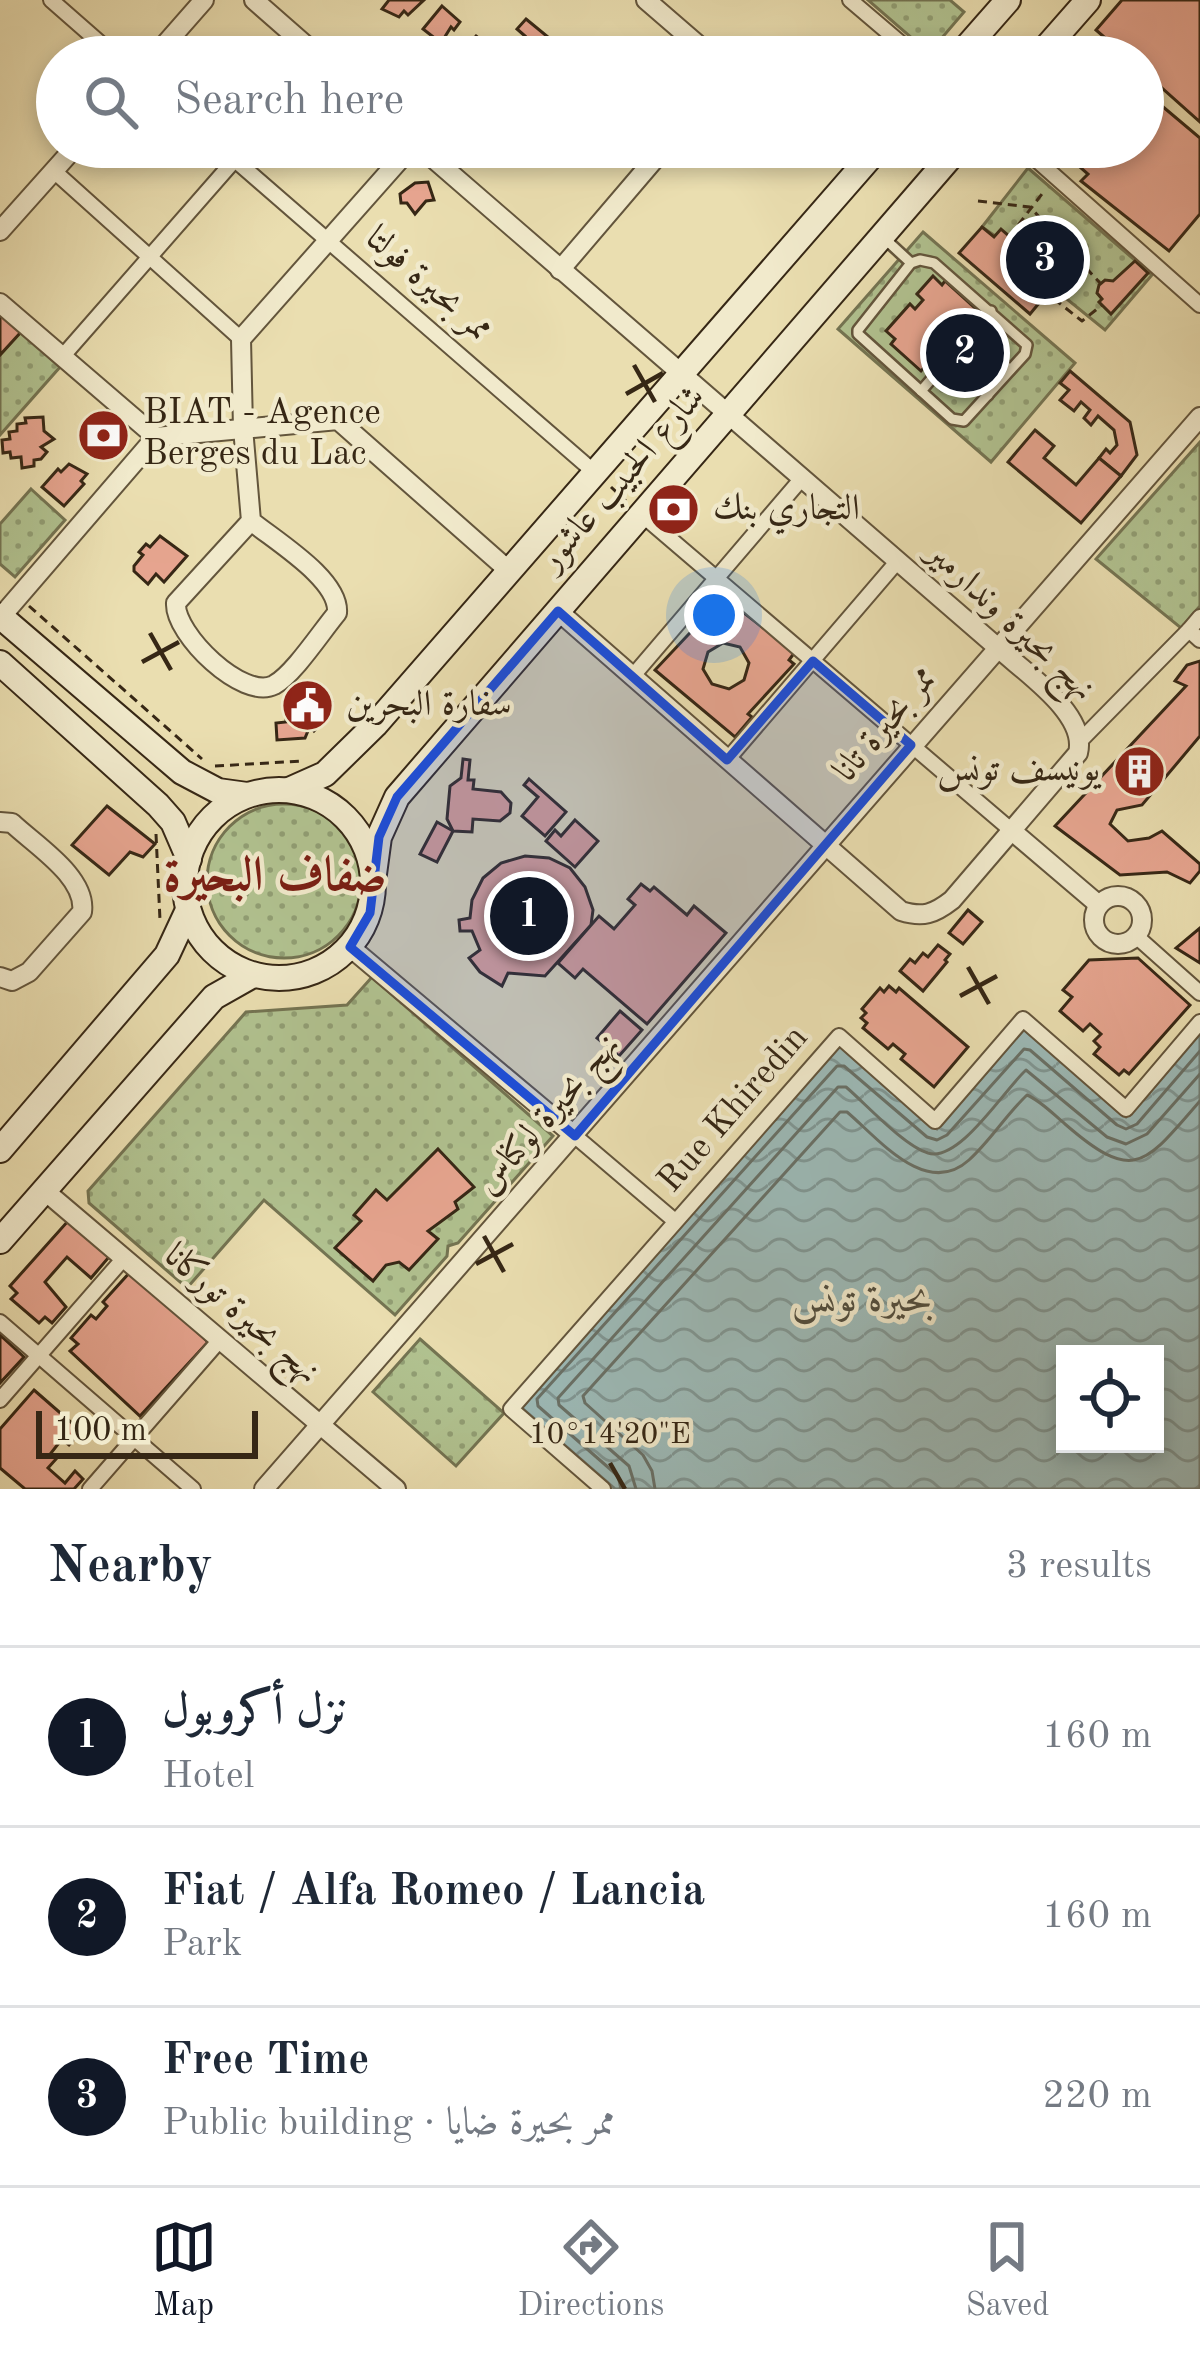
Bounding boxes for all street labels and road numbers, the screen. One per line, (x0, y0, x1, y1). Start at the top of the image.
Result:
street label: ممر بحيرة فولتا (357, 221, 498, 351)
street label: شارع الحبيب عاشور (531, 380, 720, 587)
street label: نهج بحيرة وندارمير (908, 533, 1101, 717)
street label: ممر بحيرة تانا (828, 660, 946, 791)
street label: Rue Khiredin (652, 1020, 816, 1200)
street label: نهج بحيرة لوكناس (470, 1028, 636, 1209)
street label: نهج بحيرة توركانا (149, 1237, 327, 1400)

